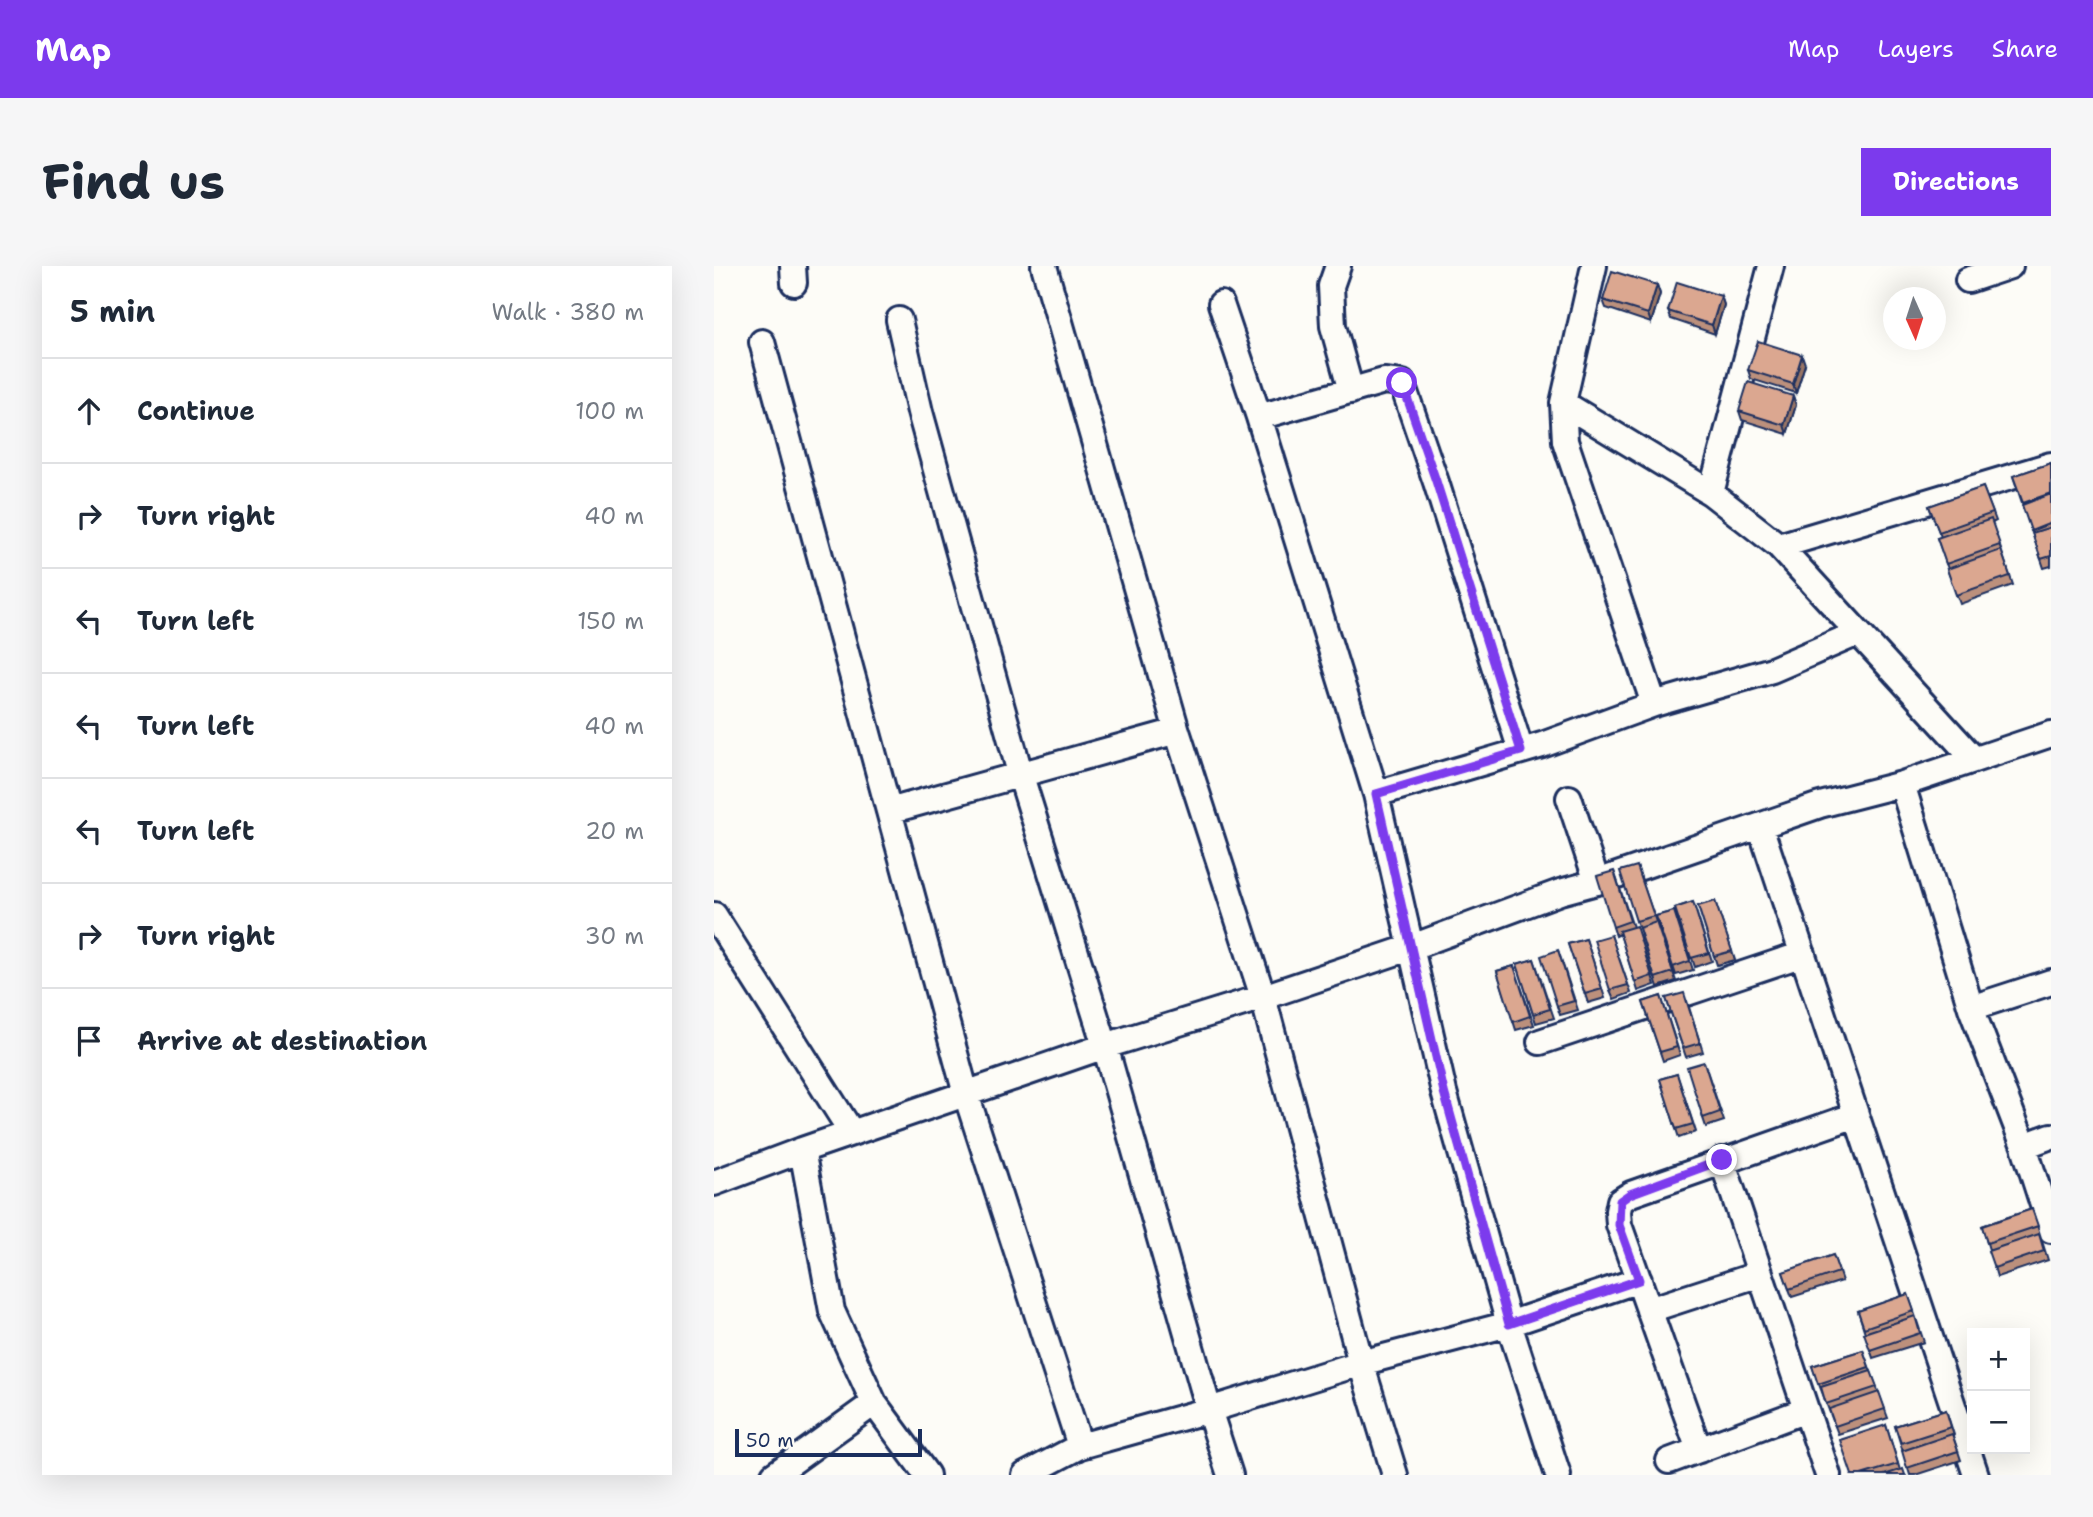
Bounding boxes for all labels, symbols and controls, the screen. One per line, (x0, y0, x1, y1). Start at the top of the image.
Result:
text: Map (35, 27, 111, 72)
text: Map (1788, 33, 1839, 65)
text: Layers (1877, 33, 1954, 65)
text: Share (1992, 33, 2058, 65)
button: Directions (1861, 148, 2051, 216)
text: Find us (42, 149, 225, 215)
north arrow (1883, 287, 1946, 350)
text: 5 min (70, 291, 155, 332)
text: Walk · 380 m (491, 297, 644, 327)
route start (1386, 367, 1417, 398)
icon: ahead (70, 392, 108, 430)
text: Continue (137, 393, 255, 428)
text: 100 m (575, 396, 644, 426)
icon: right (70, 497, 108, 535)
text: Turn right (137, 498, 275, 533)
text: 40 m (584, 501, 644, 531)
icon: left (70, 602, 108, 640)
text: Turn left (137, 603, 254, 638)
text: 150 m (577, 606, 644, 636)
icon: left (70, 707, 108, 745)
text: Turn left (137, 708, 254, 743)
text: 40 m (584, 711, 644, 741)
icon: left (70, 812, 108, 850)
text: Turn left (137, 813, 254, 848)
text: 20 m (585, 816, 644, 846)
icon: right (70, 917, 108, 955)
text: Turn right (137, 918, 275, 953)
text: 30 m (585, 921, 644, 951)
icon: arrive (70, 1022, 108, 1060)
text: Arrive at destination (137, 1023, 427, 1058)
route end (1706, 1144, 1737, 1175)
map controls (1967, 1328, 2030, 1454)
button: + (1967, 1328, 2030, 1391)
button: − (1967, 1391, 2030, 1454)
scale bar (735, 1426, 922, 1458)
text: 50 m (746, 1428, 794, 1453)

